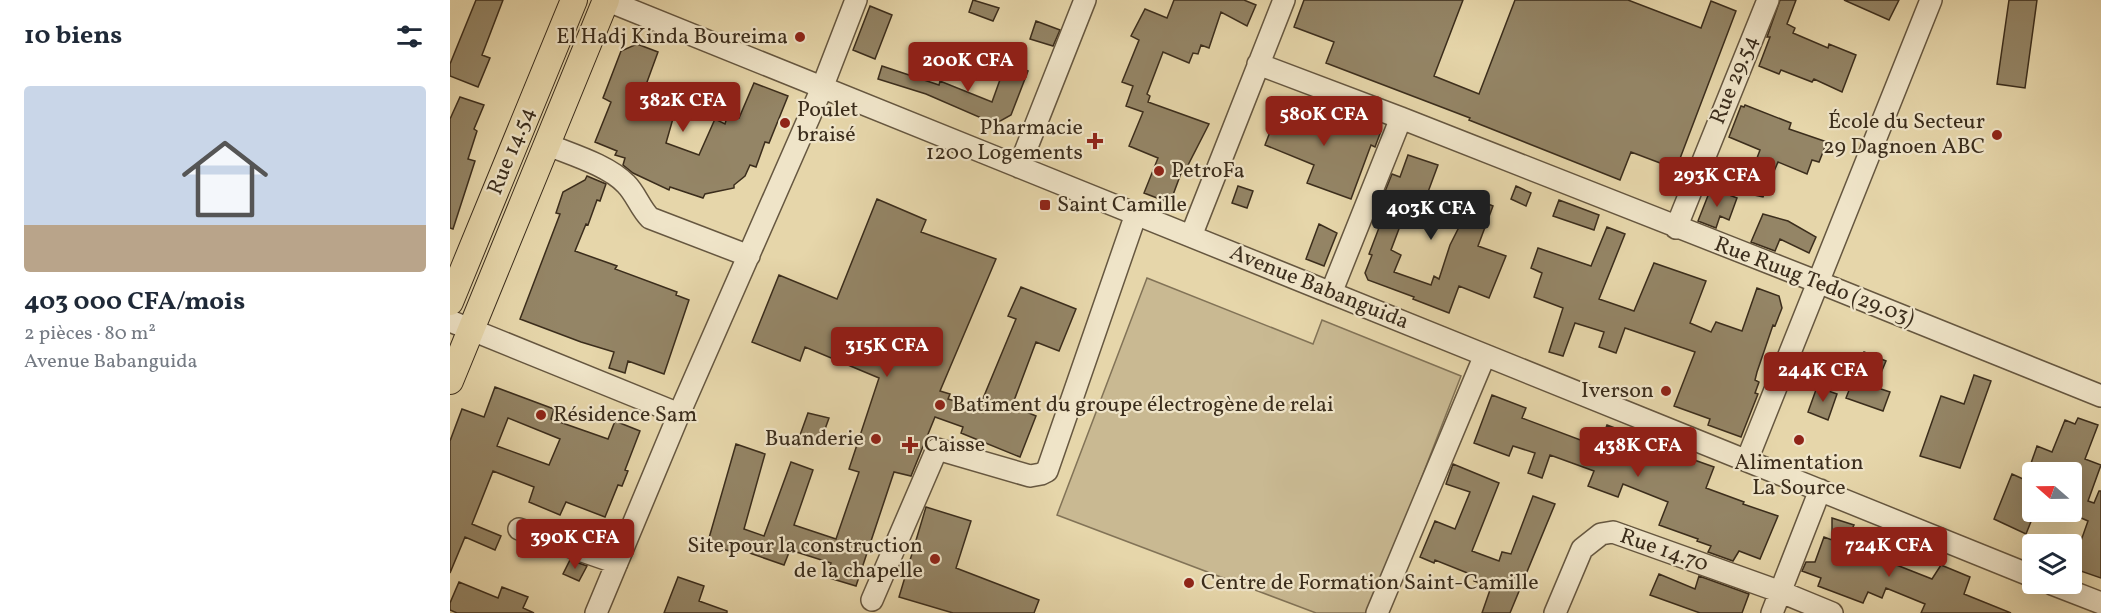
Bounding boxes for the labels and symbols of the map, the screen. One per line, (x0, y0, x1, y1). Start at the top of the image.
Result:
place label: El Hadj Kinda Boureima (556, 22, 788, 53)
marker: El Hadj Kinda Boureima (793, 30, 807, 44)
street label: Rue 29.54 (1703, 31, 1767, 129)
pin: 200K CFA (906, 42, 1030, 93)
pin: 382K CFA (621, 82, 745, 133)
place label: Poulet braisé (797, 95, 858, 151)
pin: 580K CFA (1262, 96, 1386, 147)
street label: Rue 14.54 (480, 102, 544, 200)
place label: École du Secteur 29 Dagnoen ABC (1823, 107, 1985, 163)
place label: Pharmacie 1200 Logements (926, 113, 1083, 169)
marker: Poulet braisé (778, 116, 792, 130)
marker: École du Secteur 29 Dagnoen ABC (1990, 128, 2004, 142)
marker: Pharmacie 1200 Logements (1088, 134, 1102, 148)
place label: PetroFa (1171, 156, 1245, 187)
pin: 293K CFA (1655, 157, 1779, 208)
marker: PetroFa (1152, 164, 1166, 178)
place label: Saint Camille (1057, 190, 1187, 221)
pin: 403K CFA (1369, 190, 1493, 241)
marker: Saint Camille (1038, 198, 1052, 212)
street label: Rue Ruug Tedo (29.03) (1709, 229, 1919, 335)
street label: Avenue Babanguida (1225, 238, 1413, 338)
pin: 315K CFA (825, 327, 949, 378)
pin: 244K CFA (1761, 352, 1885, 403)
place label: Iverson (1581, 376, 1654, 407)
marker: Iverson (1659, 384, 1673, 398)
place label: Batiment du groupe électrogène de relai (952, 390, 1334, 421)
marker: Batiment du groupe électrogène de relai (933, 398, 947, 412)
place label: Résidence Sam (553, 400, 697, 431)
marker: Résidence Sam (534, 408, 548, 422)
place label: Buanderie (765, 424, 864, 455)
pin: 438K CFA (1576, 427, 1700, 478)
place label: Caisse (924, 430, 985, 461)
marker: Buanderie (869, 432, 883, 446)
marker: Alimentation La Source (1792, 433, 1806, 447)
marker: Caisse (901, 436, 919, 454)
place label: Alimentation La Source (1734, 448, 1864, 504)
north arrow (2022, 462, 2082, 522)
pin: 390K CFA (513, 519, 637, 570)
street label: Rue 14.70 (1616, 521, 1712, 581)
pin: 724K CFA (1827, 527, 1951, 578)
place label: Site pour la construction de la chapelle (687, 531, 923, 587)
marker: Site pour la construction de la chapelle (928, 552, 942, 566)
place label: Centre de Formation Saint-Camille (1201, 568, 1539, 599)
marker: Centre de Formation Saint-Camille (1182, 576, 1196, 590)

